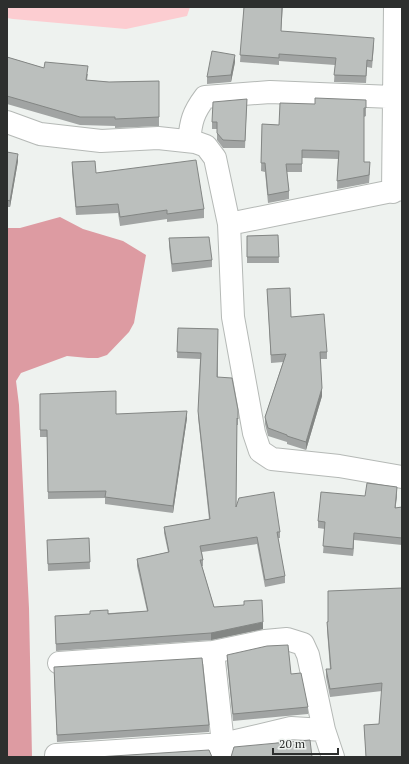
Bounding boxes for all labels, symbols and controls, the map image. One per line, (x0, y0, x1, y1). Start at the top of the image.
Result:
scale bar (273, 730, 338, 756)
text: 20 m (279, 736, 306, 751)

